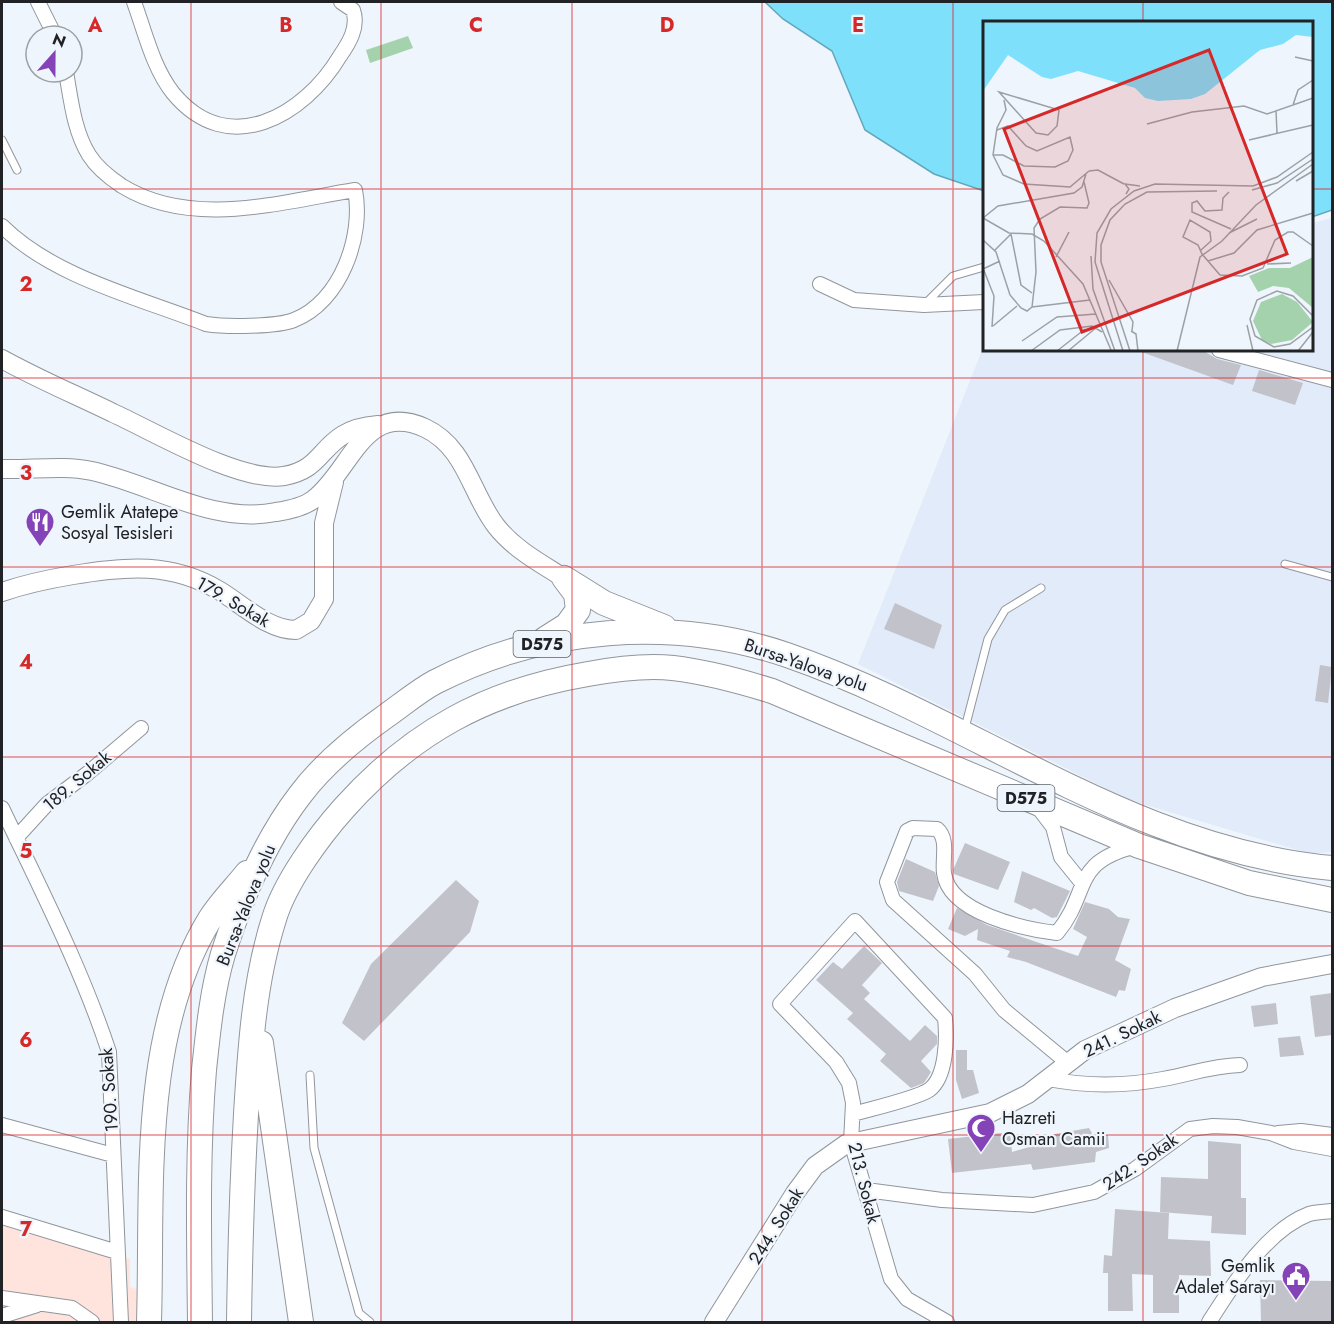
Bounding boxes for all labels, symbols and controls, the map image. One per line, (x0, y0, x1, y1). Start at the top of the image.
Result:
text: A (87, 11, 103, 40)
text: B (279, 11, 293, 40)
text: C (469, 11, 483, 40)
text: D (660, 11, 674, 40)
text: E (852, 11, 864, 40)
inset map (983, 21, 1313, 351)
north arrow (24, 24, 84, 84)
text: N (49, 27, 69, 53)
text: 2 (19, 270, 33, 299)
text: 3 (20, 459, 32, 488)
place label: Gemlik Atatepe Sosyal Tesisleri (61, 499, 178, 546)
restaurant icon: Gemlik Atatepe Sosyal Tesisleri (24, 506, 56, 548)
street label: 179. Sokak (191, 570, 275, 634)
road number: D575 (514, 631, 570, 657)
street label: Bursa-Yalova yolu (741, 632, 871, 698)
text: 4 (19, 648, 33, 677)
street label: 189. Sokak (37, 745, 117, 817)
road number: D575 (998, 785, 1054, 811)
text: 5 (20, 837, 33, 866)
street label: Bursa-Yalova yolu (210, 840, 282, 970)
street label: 241. Sokak (1079, 1004, 1165, 1064)
text: 6 (19, 1026, 33, 1055)
street label: 190. Sokak (93, 1047, 125, 1133)
place label: Hazreti Osman Camii (1002, 1105, 1105, 1152)
mosque icon: Hazreti Osman Camii (965, 1112, 997, 1154)
street label: 242. Sokak (1097, 1127, 1183, 1197)
street label: 213. Sokak (841, 1140, 887, 1226)
street label: 244. Sokak (742, 1182, 810, 1269)
text: 7 (20, 1215, 33, 1244)
place label: Gemlik Adalet Sarayı (1175, 1253, 1275, 1300)
public building icon: Gemlik Adalet Sarayı (1280, 1260, 1312, 1302)

